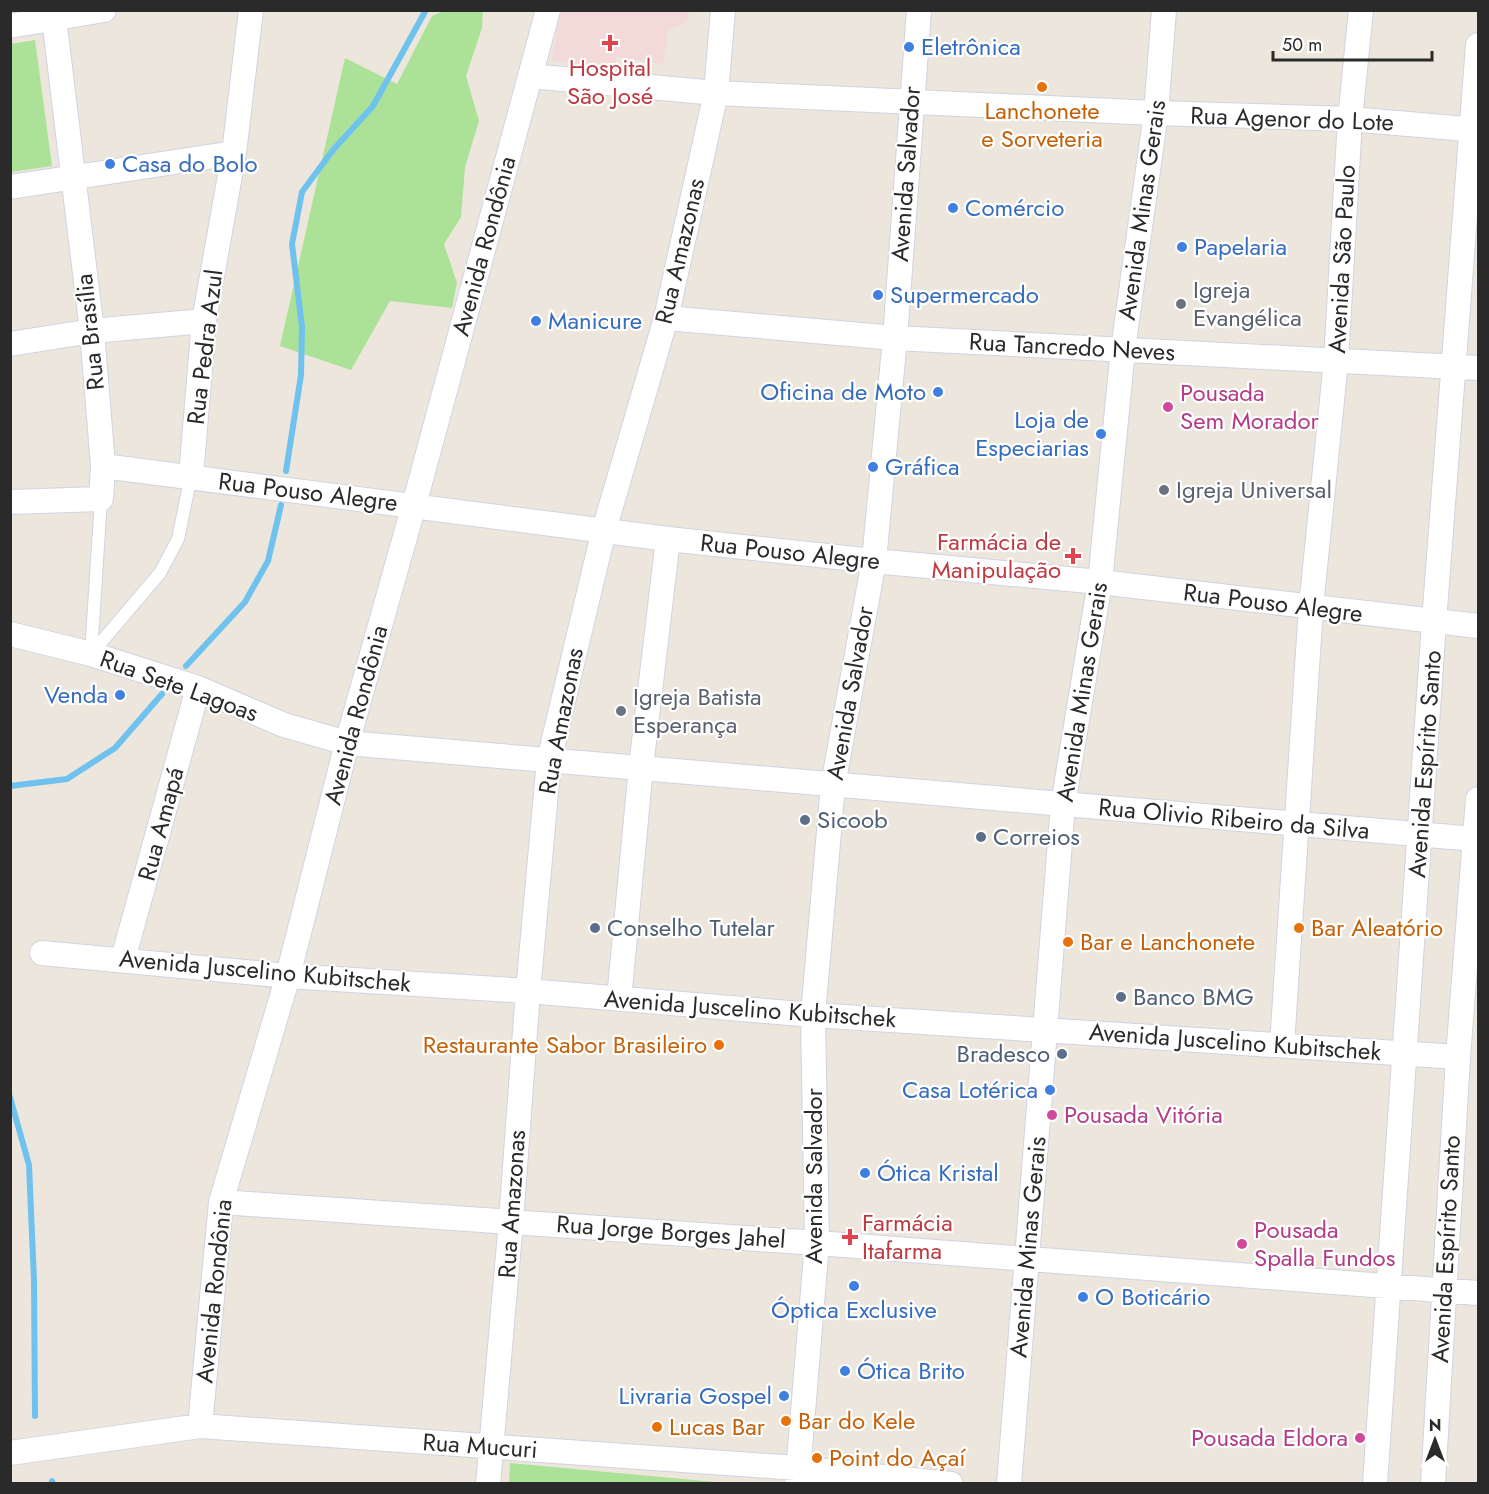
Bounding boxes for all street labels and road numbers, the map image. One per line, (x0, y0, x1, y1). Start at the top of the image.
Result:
street label: Avenida Salvador (882, 84, 929, 263)
street label: Rua Agenor do Lote (1190, 97, 1394, 140)
street label: Avenida Minas Gerais (1109, 98, 1174, 322)
street label: Avenida Rondônia (443, 152, 524, 340)
street label: Avenida São Paulo (1319, 164, 1364, 354)
street label: Rua Amazonas (646, 175, 713, 327)
street label: Rua Pedra Azul (178, 267, 231, 427)
street label: Rua Brasília (66, 272, 113, 392)
street label: Rua Tancredo Neves (968, 324, 1176, 369)
street label: Rua Pouso Alegre (216, 463, 400, 520)
street label: Rua Pouso Alegre (698, 525, 882, 578)
street label: Rua Pouso Alegre (1181, 574, 1365, 631)
street label: Avenida Minas Gerais (1047, 580, 1116, 804)
street label: Avenida Salvador (817, 603, 882, 783)
street label: Avenida Rondônia (315, 621, 396, 809)
street label: Rua Sete Lagoas (95, 641, 263, 730)
street label: Rua Amazonas (529, 645, 592, 797)
street label: Avenida Espírito Santo (1399, 649, 1450, 879)
street label: Rua Amapá (129, 763, 192, 885)
street label: Rua Olivio Ribeiro da Silva (1097, 789, 1371, 848)
street label: Avenida Juscelino Kubitschek (118, 940, 413, 1001)
street label: Avenida Juscelino Kubitschek (603, 981, 898, 1036)
street label: Avenida Juscelino Kubitschek (1088, 1014, 1383, 1069)
street label: Avenida Salvador (796, 1087, 831, 1264)
street label: Rua Amazonas (489, 1129, 534, 1279)
street label: Avenida Espírito Santo (1422, 1134, 1469, 1364)
street label: Avenida Minas Gerais (1000, 1135, 1055, 1359)
street label: Avenida Rondônia (186, 1197, 241, 1385)
street label: Rua Jorge Borges Jahel (555, 1206, 787, 1257)
street label: Rua Mucuri (421, 1424, 539, 1467)

